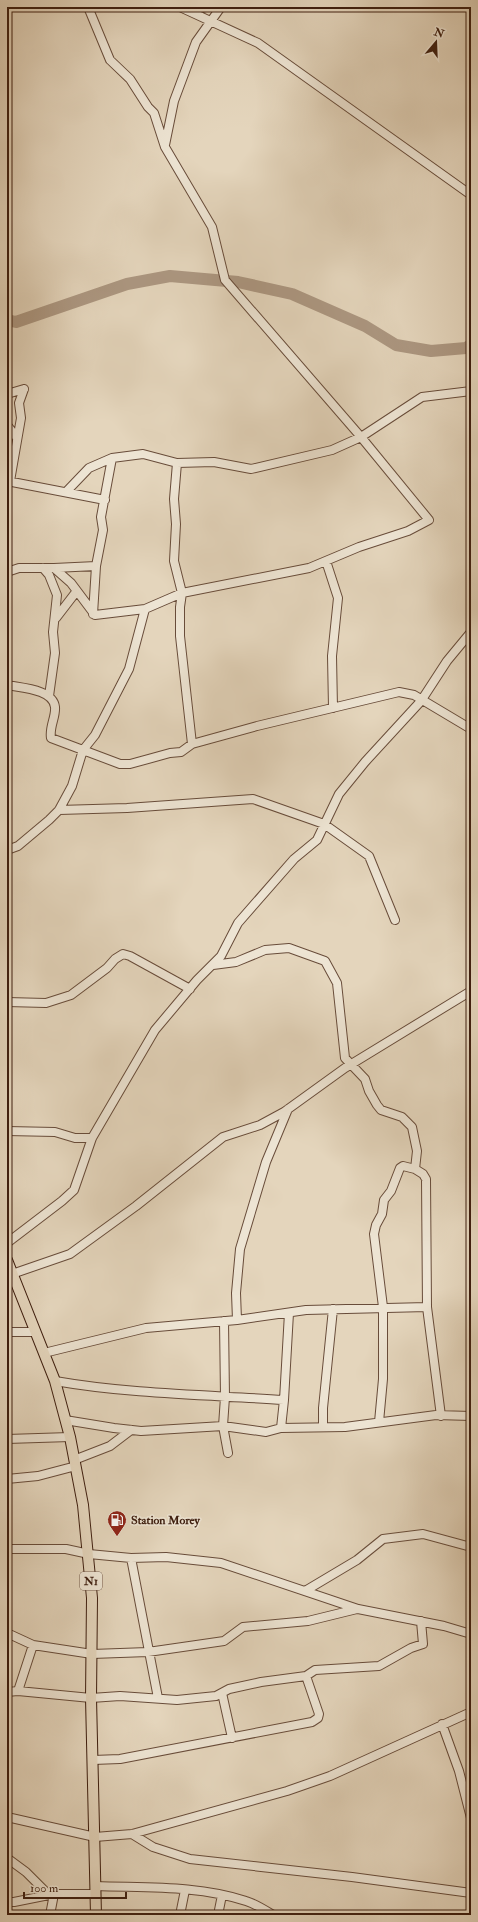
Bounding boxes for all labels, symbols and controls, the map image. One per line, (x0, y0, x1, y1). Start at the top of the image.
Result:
north arrow (416, 22, 456, 62)
text: N (431, 25, 447, 41)
fuel station icon: Station Morey (106, 1509, 128, 1537)
place label: Station Morey (131, 1513, 201, 1528)
road number: N1 (80, 1572, 102, 1590)
scale bar (24, 1874, 126, 1900)
text: 100 m (30, 1881, 59, 1896)

